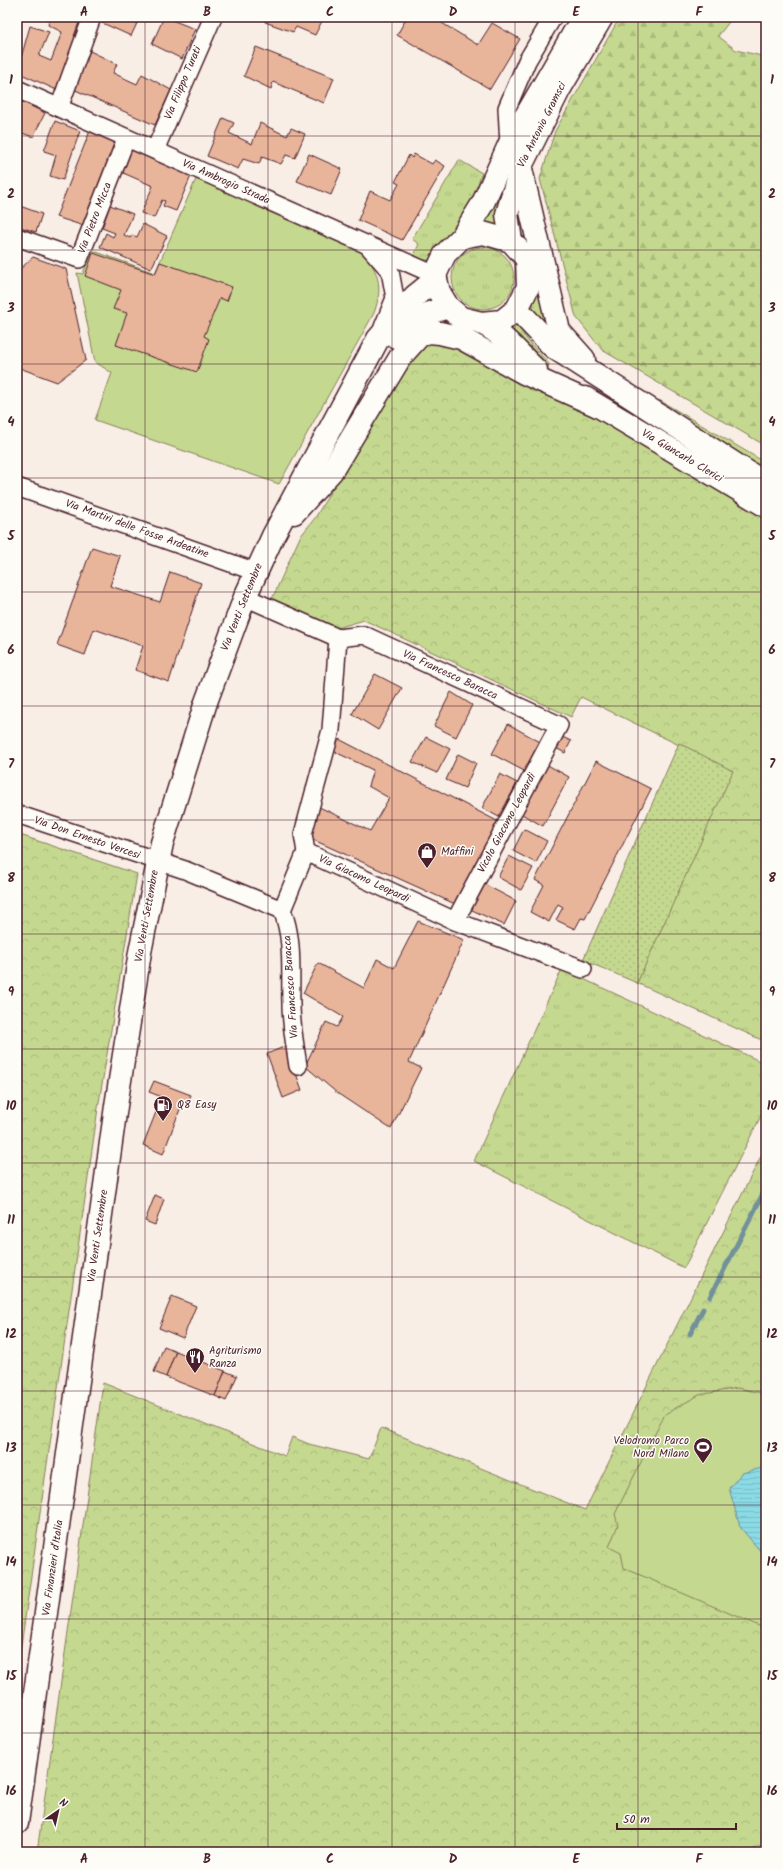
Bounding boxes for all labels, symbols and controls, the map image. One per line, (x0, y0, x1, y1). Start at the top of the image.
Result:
text: A (80, 2, 88, 23)
text: B (203, 2, 211, 23)
text: C (326, 2, 334, 23)
text: D (449, 2, 458, 23)
text: E (572, 2, 580, 23)
text: F (695, 2, 703, 23)
street label: Via Filippo Turati (159, 43, 207, 123)
text: 1 (9, 70, 13, 91)
text: 1 (770, 70, 774, 91)
street label: Via Antonio Gramsci (513, 79, 572, 171)
street label: Via Ambrogio Strada (179, 155, 273, 209)
street label: Via Pietro Micca (73, 180, 117, 256)
text: 2 (7, 184, 15, 205)
text: 2 (768, 184, 776, 205)
text: 3 (6, 298, 15, 319)
text: 3 (767, 298, 776, 319)
text: 4 (7, 412, 15, 433)
text: 4 (768, 412, 776, 433)
street label: Via Giancarlo Clerici (638, 425, 726, 488)
street label: Via Martiri delle Fosse Ardeatine (63, 495, 211, 563)
text: 5 (7, 526, 16, 547)
text: 5 (768, 526, 777, 547)
street label: Via Venti Settembre (216, 560, 268, 654)
text: 6 (7, 640, 15, 661)
text: 6 (768, 640, 776, 661)
street label: Via Francesco Baracca (399, 645, 501, 705)
text: 7 (8, 754, 15, 775)
text: 7 (769, 754, 776, 775)
street label: Vicolo Giacomo Leopardi (473, 769, 541, 876)
street label: Via Don Ernesto Vercesi (31, 811, 143, 865)
shop icon: Maffini (416, 841, 438, 869)
place label: Maffini (441, 843, 474, 861)
street label: Via Giacomo Leopardi (315, 850, 413, 908)
text: 8 (7, 868, 15, 889)
street label: Via Venti Settembre (130, 868, 164, 964)
text: 8 (768, 868, 776, 889)
street label: Via Francesco Baracca (278, 935, 304, 1039)
text: 9 (8, 982, 15, 1003)
text: 9 (769, 982, 776, 1003)
fuel station icon: Q8 Easy (152, 1094, 174, 1122)
text: 10 (6, 1096, 17, 1117)
place label: Q8 Easy (177, 1096, 217, 1114)
text: 10 (767, 1096, 778, 1117)
street label: Via Venti Settembre (83, 1188, 113, 1283)
text: 11 (7, 1210, 15, 1231)
text: 11 (768, 1210, 776, 1231)
text: 12 (5, 1324, 17, 1345)
text: 12 (766, 1324, 778, 1345)
place label: Agriturismo Ranza (209, 1342, 261, 1373)
restaurant icon: Agriturismo Ranza (184, 1346, 206, 1374)
place label: Velodromo Parco Nord Milano (614, 1432, 689, 1463)
sports icon: Velodromo Parco Nord Milano (692, 1436, 714, 1464)
text: 13 (5, 1438, 17, 1459)
text: 13 (766, 1438, 778, 1459)
street label: Via Finanzieri d'Italia (37, 1519, 69, 1617)
text: 14 (5, 1552, 17, 1573)
text: 14 (766, 1552, 778, 1573)
text: 15 (6, 1666, 18, 1687)
text: 15 (767, 1666, 779, 1687)
text: 16 (6, 1781, 16, 1802)
text: 16 (767, 1781, 777, 1802)
north arrow (38, 1791, 78, 1831)
text: N (55, 1794, 71, 1813)
scale bar (617, 1805, 736, 1831)
text: 50 m (623, 1810, 650, 1829)
text: A (80, 1849, 88, 1869)
text: B (203, 1849, 211, 1869)
text: C (326, 1849, 334, 1869)
text: D (449, 1849, 458, 1869)
text: E (572, 1849, 580, 1869)
text: F (695, 1849, 703, 1869)

